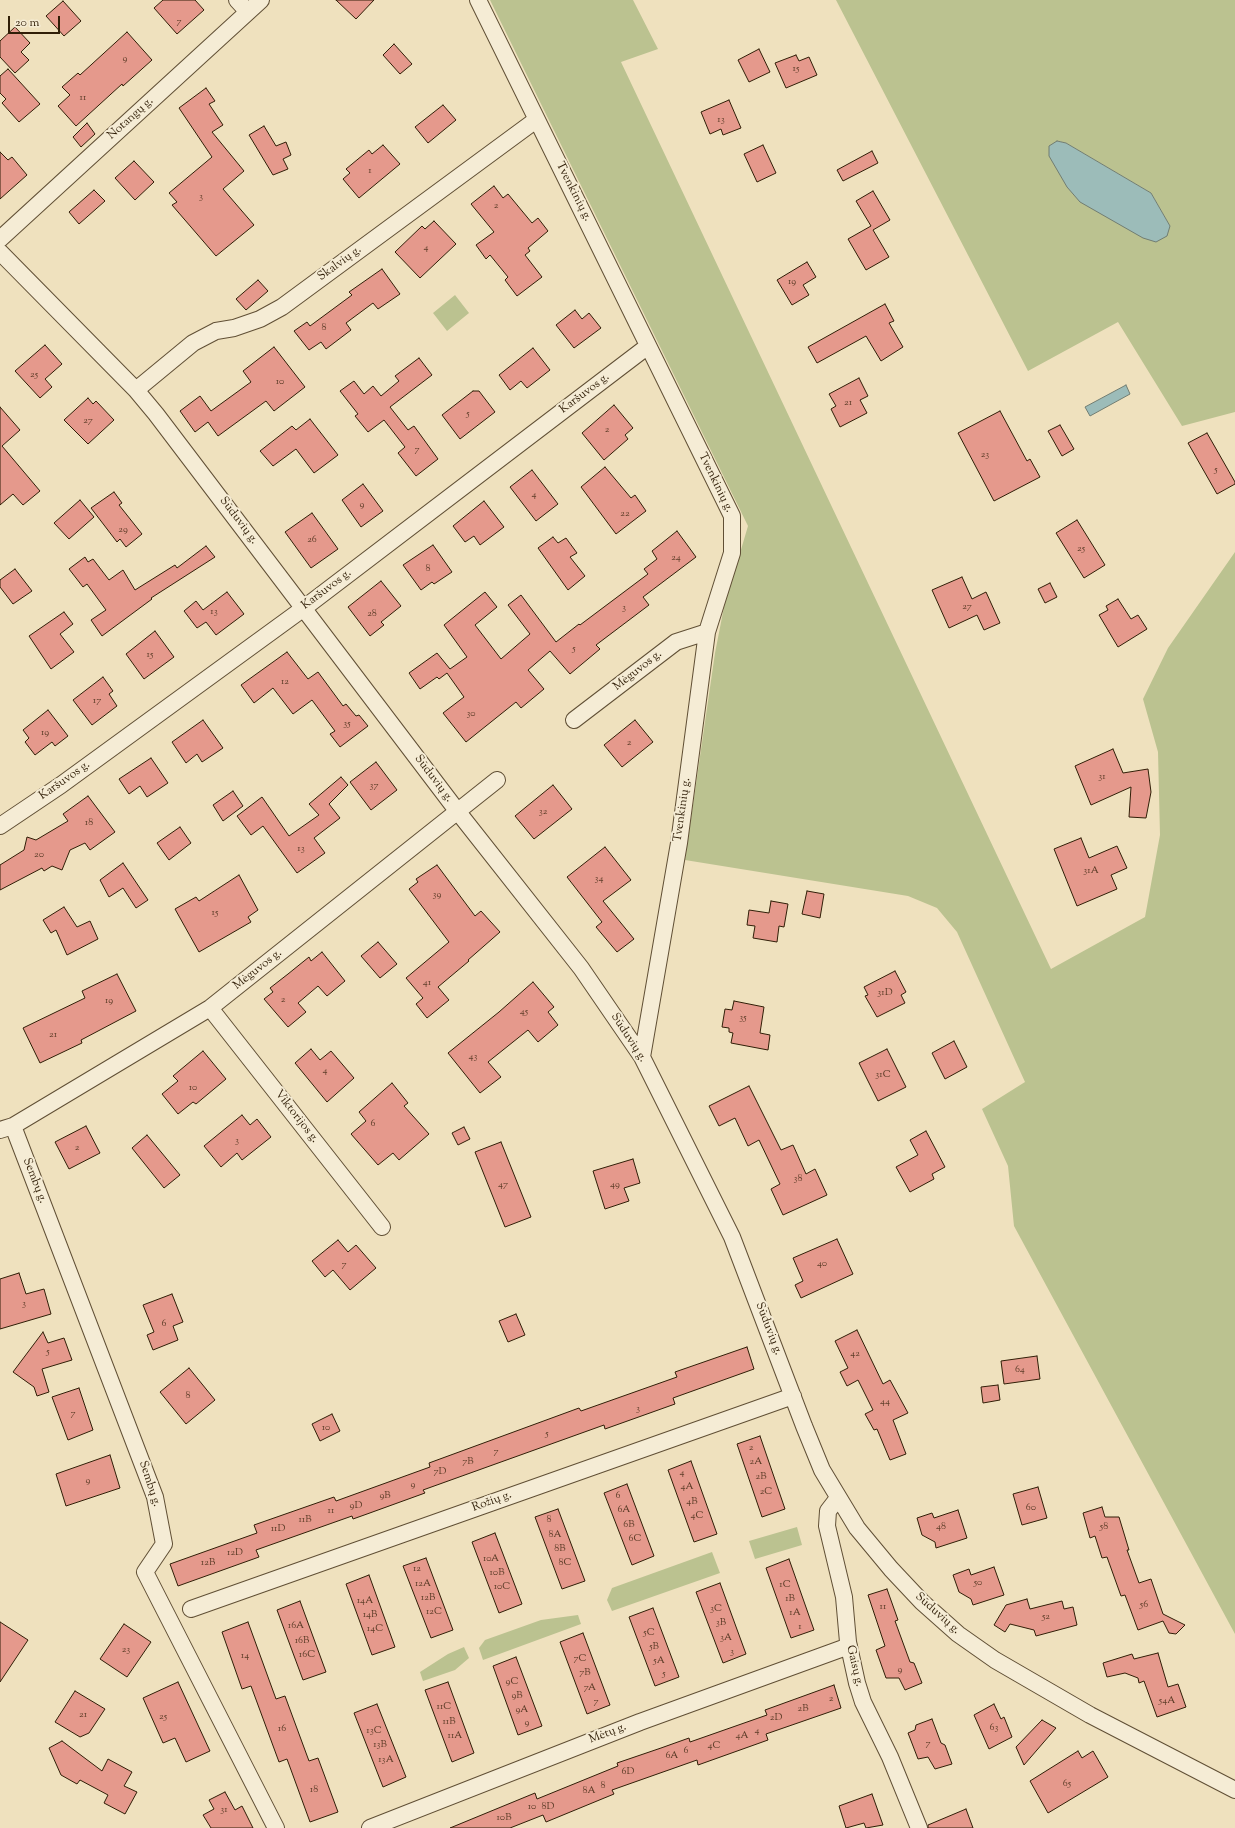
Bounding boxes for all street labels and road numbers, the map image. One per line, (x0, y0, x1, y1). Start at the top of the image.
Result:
street label: Notangų g. (105, 95, 157, 143)
street label: Tvenkinių g. (552, 160, 594, 224)
street label: Skalvių g. (315, 243, 365, 285)
street label: Karšuvos g. (557, 371, 613, 417)
street label: Tvenkinių g. (694, 451, 736, 515)
street label: Sūduvių g. (216, 494, 260, 548)
street label: Karšuvos g. (299, 567, 355, 613)
street label: Mėguvos g. (611, 648, 665, 694)
street label: Sūduvių g. (411, 752, 455, 806)
street label: Karšuvos g. (37, 758, 93, 804)
street label: Tvenkinių g. (671, 777, 695, 843)
street label: Mėguvos g. (231, 947, 285, 993)
street label: Sūduvių g. (607, 1011, 649, 1065)
street label: Viktorijos g. (271, 1088, 321, 1146)
street label: Sembų g. (19, 1156, 49, 1206)
street label: Sūduvių g. (751, 1300, 785, 1358)
street label: Sembų g. (135, 1459, 163, 1509)
street label: Rožių g. (470, 1488, 514, 1516)
street label: Sūduvių g. (912, 1590, 962, 1638)
street label: Gaisų g. (842, 1644, 866, 1688)
street label: Mėtų g. (587, 1720, 629, 1748)

